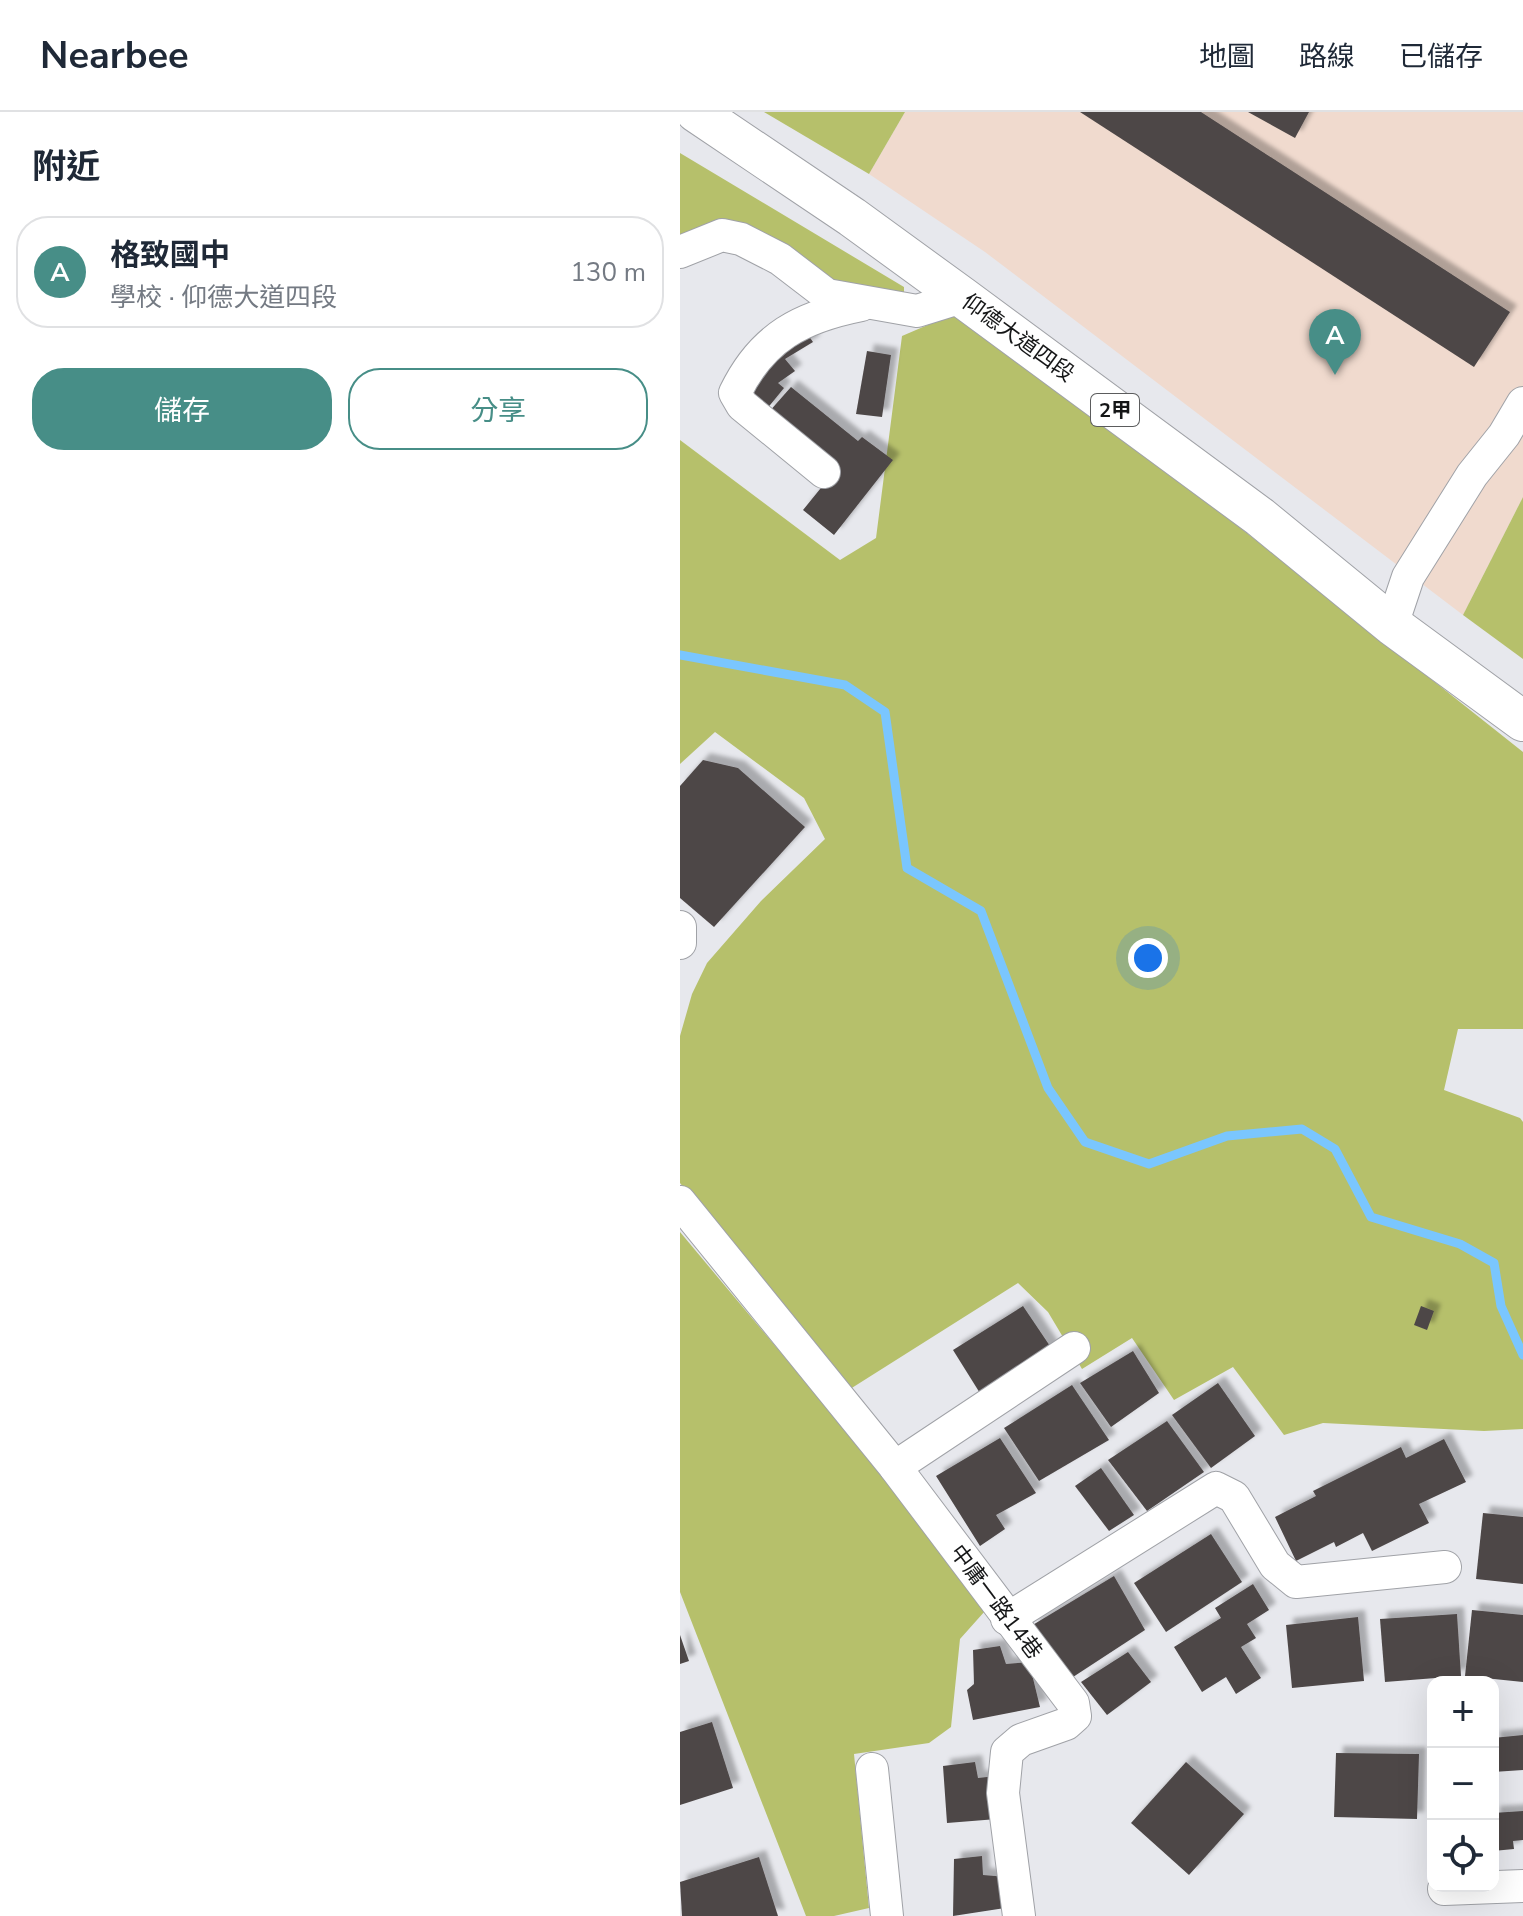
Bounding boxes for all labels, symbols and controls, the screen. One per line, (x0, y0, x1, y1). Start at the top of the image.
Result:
text: Nearbee (40, 30, 189, 81)
text: 地圖 (1199, 38, 1255, 76)
text: 路線 (1299, 38, 1355, 76)
text: 已儲存 (1399, 38, 1483, 76)
text: 附近 (32, 144, 100, 190)
text: 格致國中 (110, 235, 230, 276)
text: A (50, 255, 70, 290)
text: 130 m (570, 255, 646, 290)
text: 學校 · 仰德大道四段 (110, 280, 337, 315)
street label: 仰德大道四段 (956, 287, 1080, 389)
pin: A (1309, 309, 1361, 375)
button: 儲存 (32, 368, 332, 450)
button: 分享 (348, 368, 648, 450)
road number: 2甲 (1091, 394, 1139, 426)
your location (1128, 938, 1168, 978)
street label: 中庸一路14巷 (943, 1539, 1049, 1665)
map controls (1427, 1676, 1499, 1892)
button: + (1427, 1676, 1499, 1748)
button: − (1427, 1748, 1499, 1820)
button: locate (1427, 1820, 1499, 1892)

